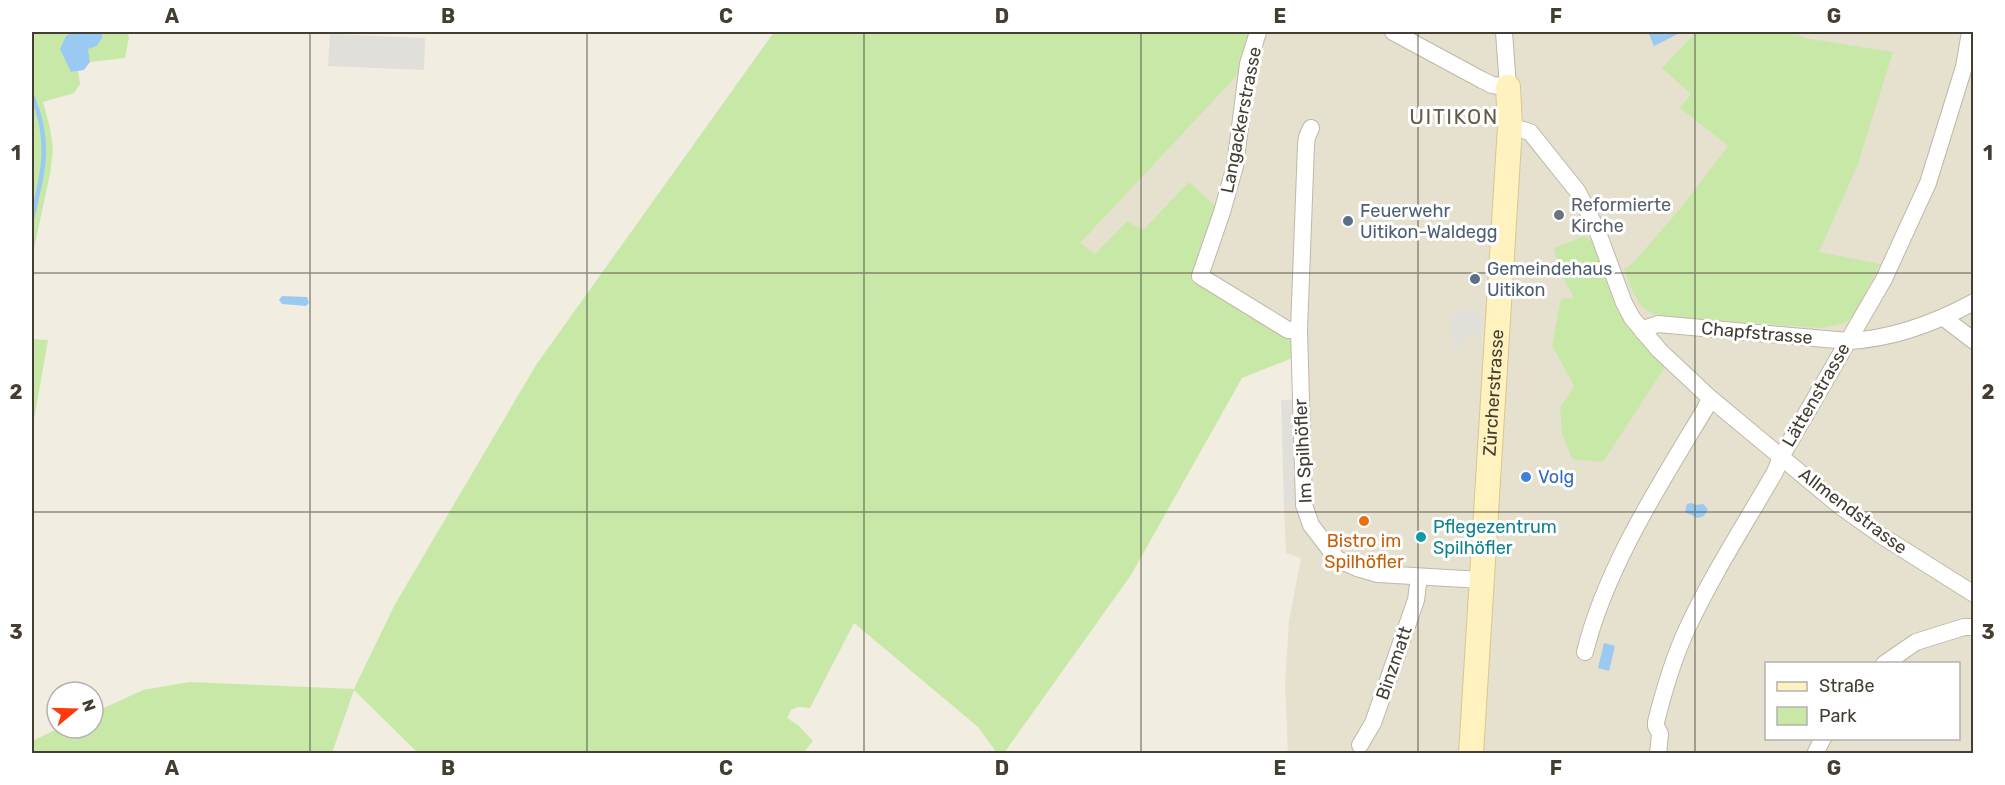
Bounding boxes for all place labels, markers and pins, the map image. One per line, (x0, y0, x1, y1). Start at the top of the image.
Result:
place label: Reformierte Kirche (1571, 194, 1671, 237)
place label: Feuerwehr Uitikon-Waldegg (1360, 200, 1497, 243)
marker: Reformierte Kirche (1552, 208, 1566, 222)
marker: Feuerwehr Uitikon-Waldegg (1341, 214, 1355, 228)
place label: Gemeindehaus Uitikon (1487, 258, 1612, 301)
marker: Gemeindehaus Uitikon (1468, 272, 1482, 286)
place label: Volg (1538, 466, 1574, 488)
marker: Volg (1519, 470, 1533, 484)
marker: Bistro im Spilhöfler (1357, 514, 1371, 528)
place label: Pflegezentrum Spilhöfler (1433, 516, 1557, 559)
place label: Bistro im Spilhöfler (1324, 530, 1404, 573)
marker: Pflegezentrum Spilhöfler (1414, 530, 1428, 544)

